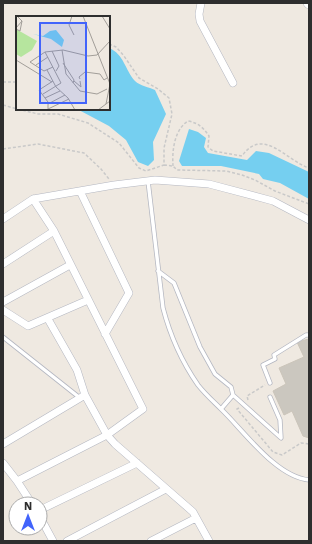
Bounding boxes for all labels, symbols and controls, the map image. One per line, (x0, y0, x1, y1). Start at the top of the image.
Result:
inset map (16, 16, 110, 110)
north arrow (8, 496, 48, 536)
text: N (24, 500, 32, 513)

